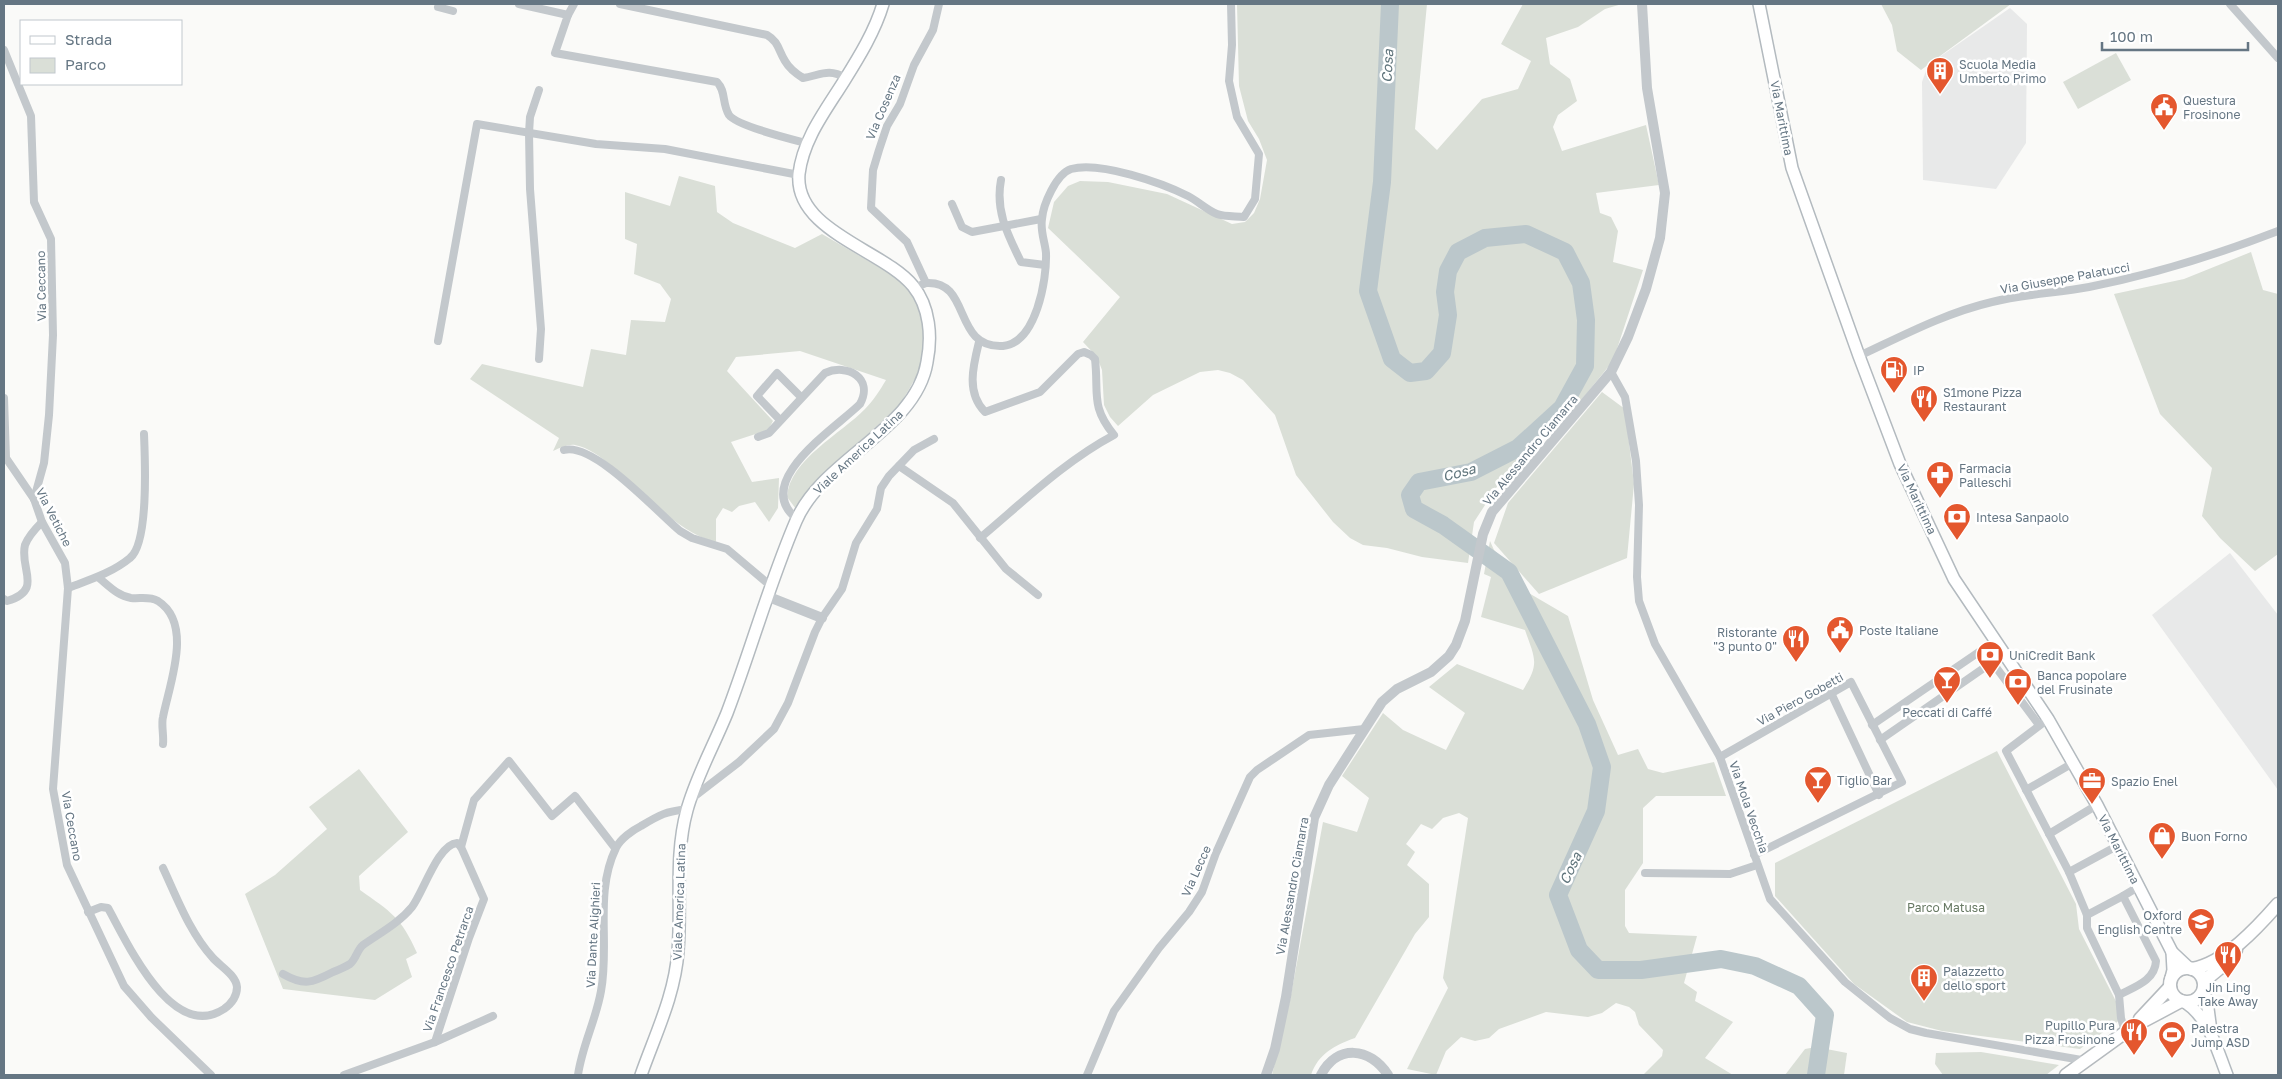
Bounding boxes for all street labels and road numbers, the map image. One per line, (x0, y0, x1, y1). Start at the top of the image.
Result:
street label: Via Cosenza (862, 72, 904, 142)
street label: Via Marittima (1767, 79, 1797, 157)
street label: Via Ceccano (33, 251, 49, 321)
street label: Via Giuseppe Palatucci (1999, 259, 2131, 297)
street label: Via Alessandro Ciamarra (1479, 392, 1581, 508)
street label: Viale America Latina (810, 406, 906, 498)
street label: Via Marittima (1894, 461, 1940, 537)
street label: Via Vetiche (33, 485, 75, 549)
street label: Via Piero Gobetti (1754, 669, 1846, 729)
street label: Via Mola Vecchia (1726, 759, 1772, 855)
street label: Via Ceccano (58, 790, 86, 862)
street label: Via Marittima (2095, 812, 2143, 886)
street label: Via Alessandro Ciamarra (1272, 816, 1312, 956)
street label: Viale America Latina (669, 843, 689, 961)
street label: Via Lecce (1178, 843, 1214, 899)
street label: Via Dante Alighieri (583, 882, 603, 988)
street label: Via Francesco Petrarca (419, 904, 477, 1034)

